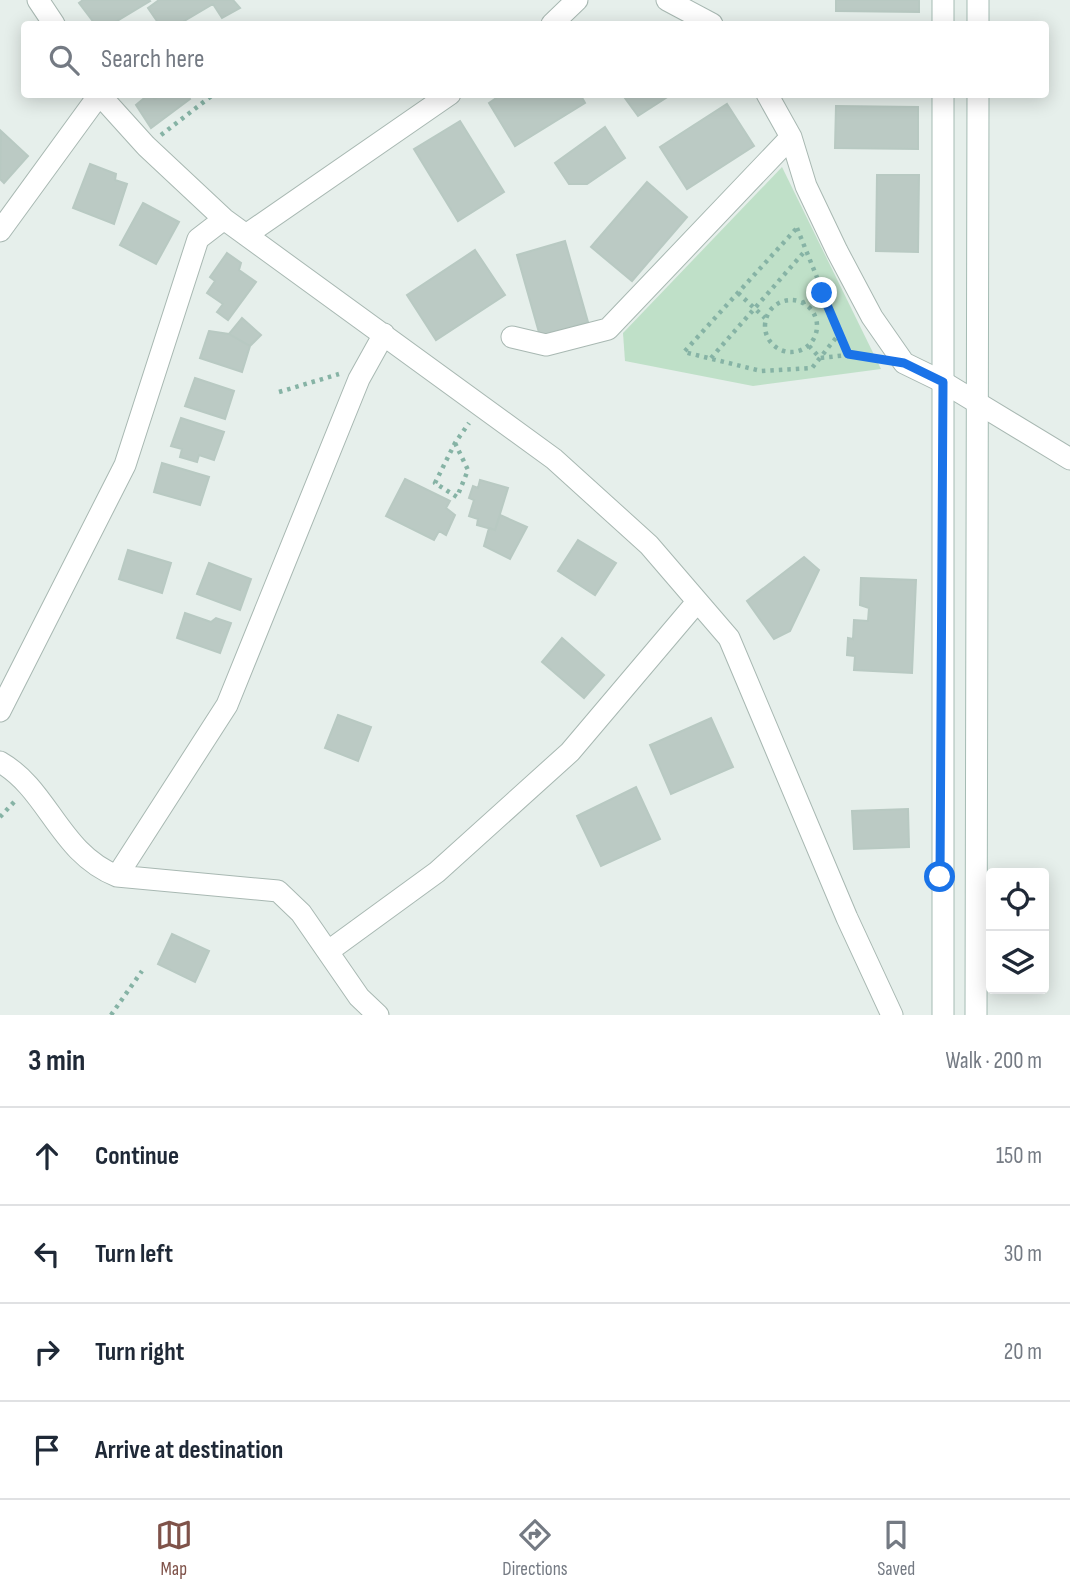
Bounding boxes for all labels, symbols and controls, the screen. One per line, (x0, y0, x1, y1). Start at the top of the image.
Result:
search box (21, 21, 1049, 98)
icon: search (45, 41, 83, 79)
text: Search here (101, 44, 204, 75)
route end (806, 277, 837, 308)
route start (924, 861, 955, 892)
map controls (986, 868, 1049, 994)
button: locate (986, 868, 1049, 931)
button: layers (986, 931, 1049, 994)
text: 3 min (28, 1043, 85, 1079)
text: Walk · 200 m (945, 1047, 1042, 1075)
icon: ahead (28, 1137, 66, 1175)
text: Continue (95, 1141, 179, 1172)
text: 150 m (996, 1142, 1042, 1170)
icon: left (28, 1235, 66, 1273)
text: Turn left (95, 1239, 173, 1270)
text: 30 m (1004, 1240, 1042, 1268)
icon: right (28, 1333, 66, 1371)
text: Turn right (95, 1337, 184, 1368)
text: 20 m (1004, 1338, 1042, 1366)
icon: arrive (28, 1431, 66, 1469)
text: Arrive at destination (95, 1435, 283, 1466)
tab: Map (155, 1516, 193, 1581)
tab: Directions (502, 1516, 568, 1581)
tab: Saved (877, 1516, 915, 1581)

